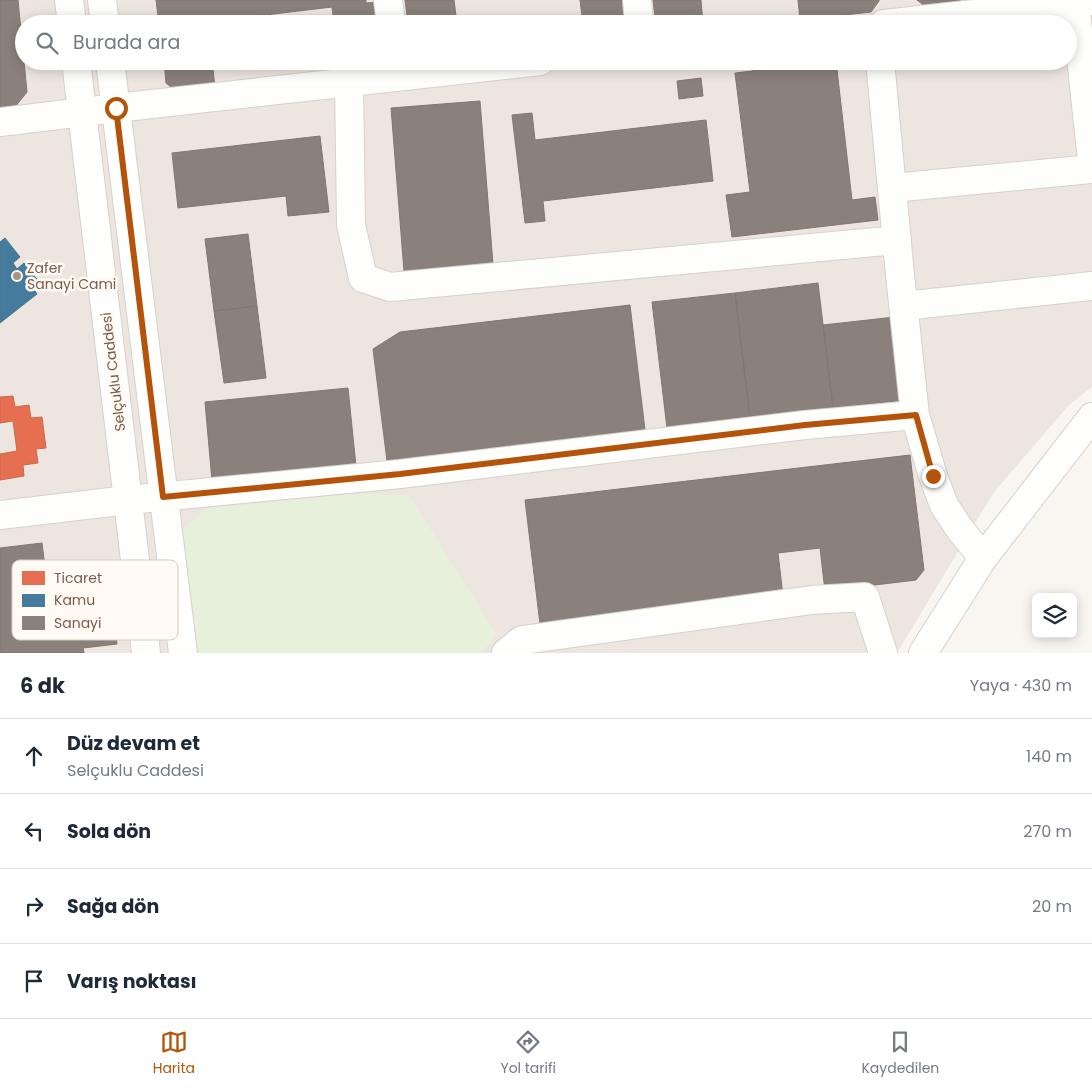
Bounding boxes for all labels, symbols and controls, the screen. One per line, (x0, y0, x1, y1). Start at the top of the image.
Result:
search box (15, 15, 1077, 70)
icon: search (33, 29, 61, 57)
text: Burada ara (73, 29, 180, 56)
route start (105, 97, 128, 120)
place label: Zafer Sanayi Cami (27, 258, 116, 294)
marker: Zafer Sanayi Cami (11, 270, 23, 282)
street label: Selçuklu Caddesi (96, 311, 130, 433)
route end (922, 465, 945, 488)
legend (12, 560, 178, 640)
text: Ticaret (54, 568, 102, 588)
text: Kamu (54, 590, 95, 610)
map controls (1032, 593, 1077, 638)
button: layers (1032, 593, 1077, 638)
text: Sanayi (54, 613, 101, 633)
text: 6 dk (20, 671, 65, 700)
text: Yaya · 430 m (970, 674, 1072, 697)
text: Düz devam et (67, 730, 200, 757)
icon: ahead (20, 742, 48, 770)
text: 140 m (1026, 745, 1072, 768)
text: Selçuklu Caddesi (67, 759, 204, 782)
icon: left (20, 817, 48, 845)
text: Sola dön (67, 818, 151, 845)
text: 270 m (1023, 820, 1072, 843)
icon: right (20, 892, 48, 920)
text: Sağa dön (67, 893, 159, 920)
text: 20 m (1032, 895, 1072, 918)
icon: arrive (20, 967, 48, 995)
text: Varış noktası (67, 968, 197, 995)
tab: Harita (153, 1028, 195, 1079)
tab: Yol tarifi (500, 1028, 556, 1079)
tab: Kaydedilen (861, 1028, 939, 1079)

